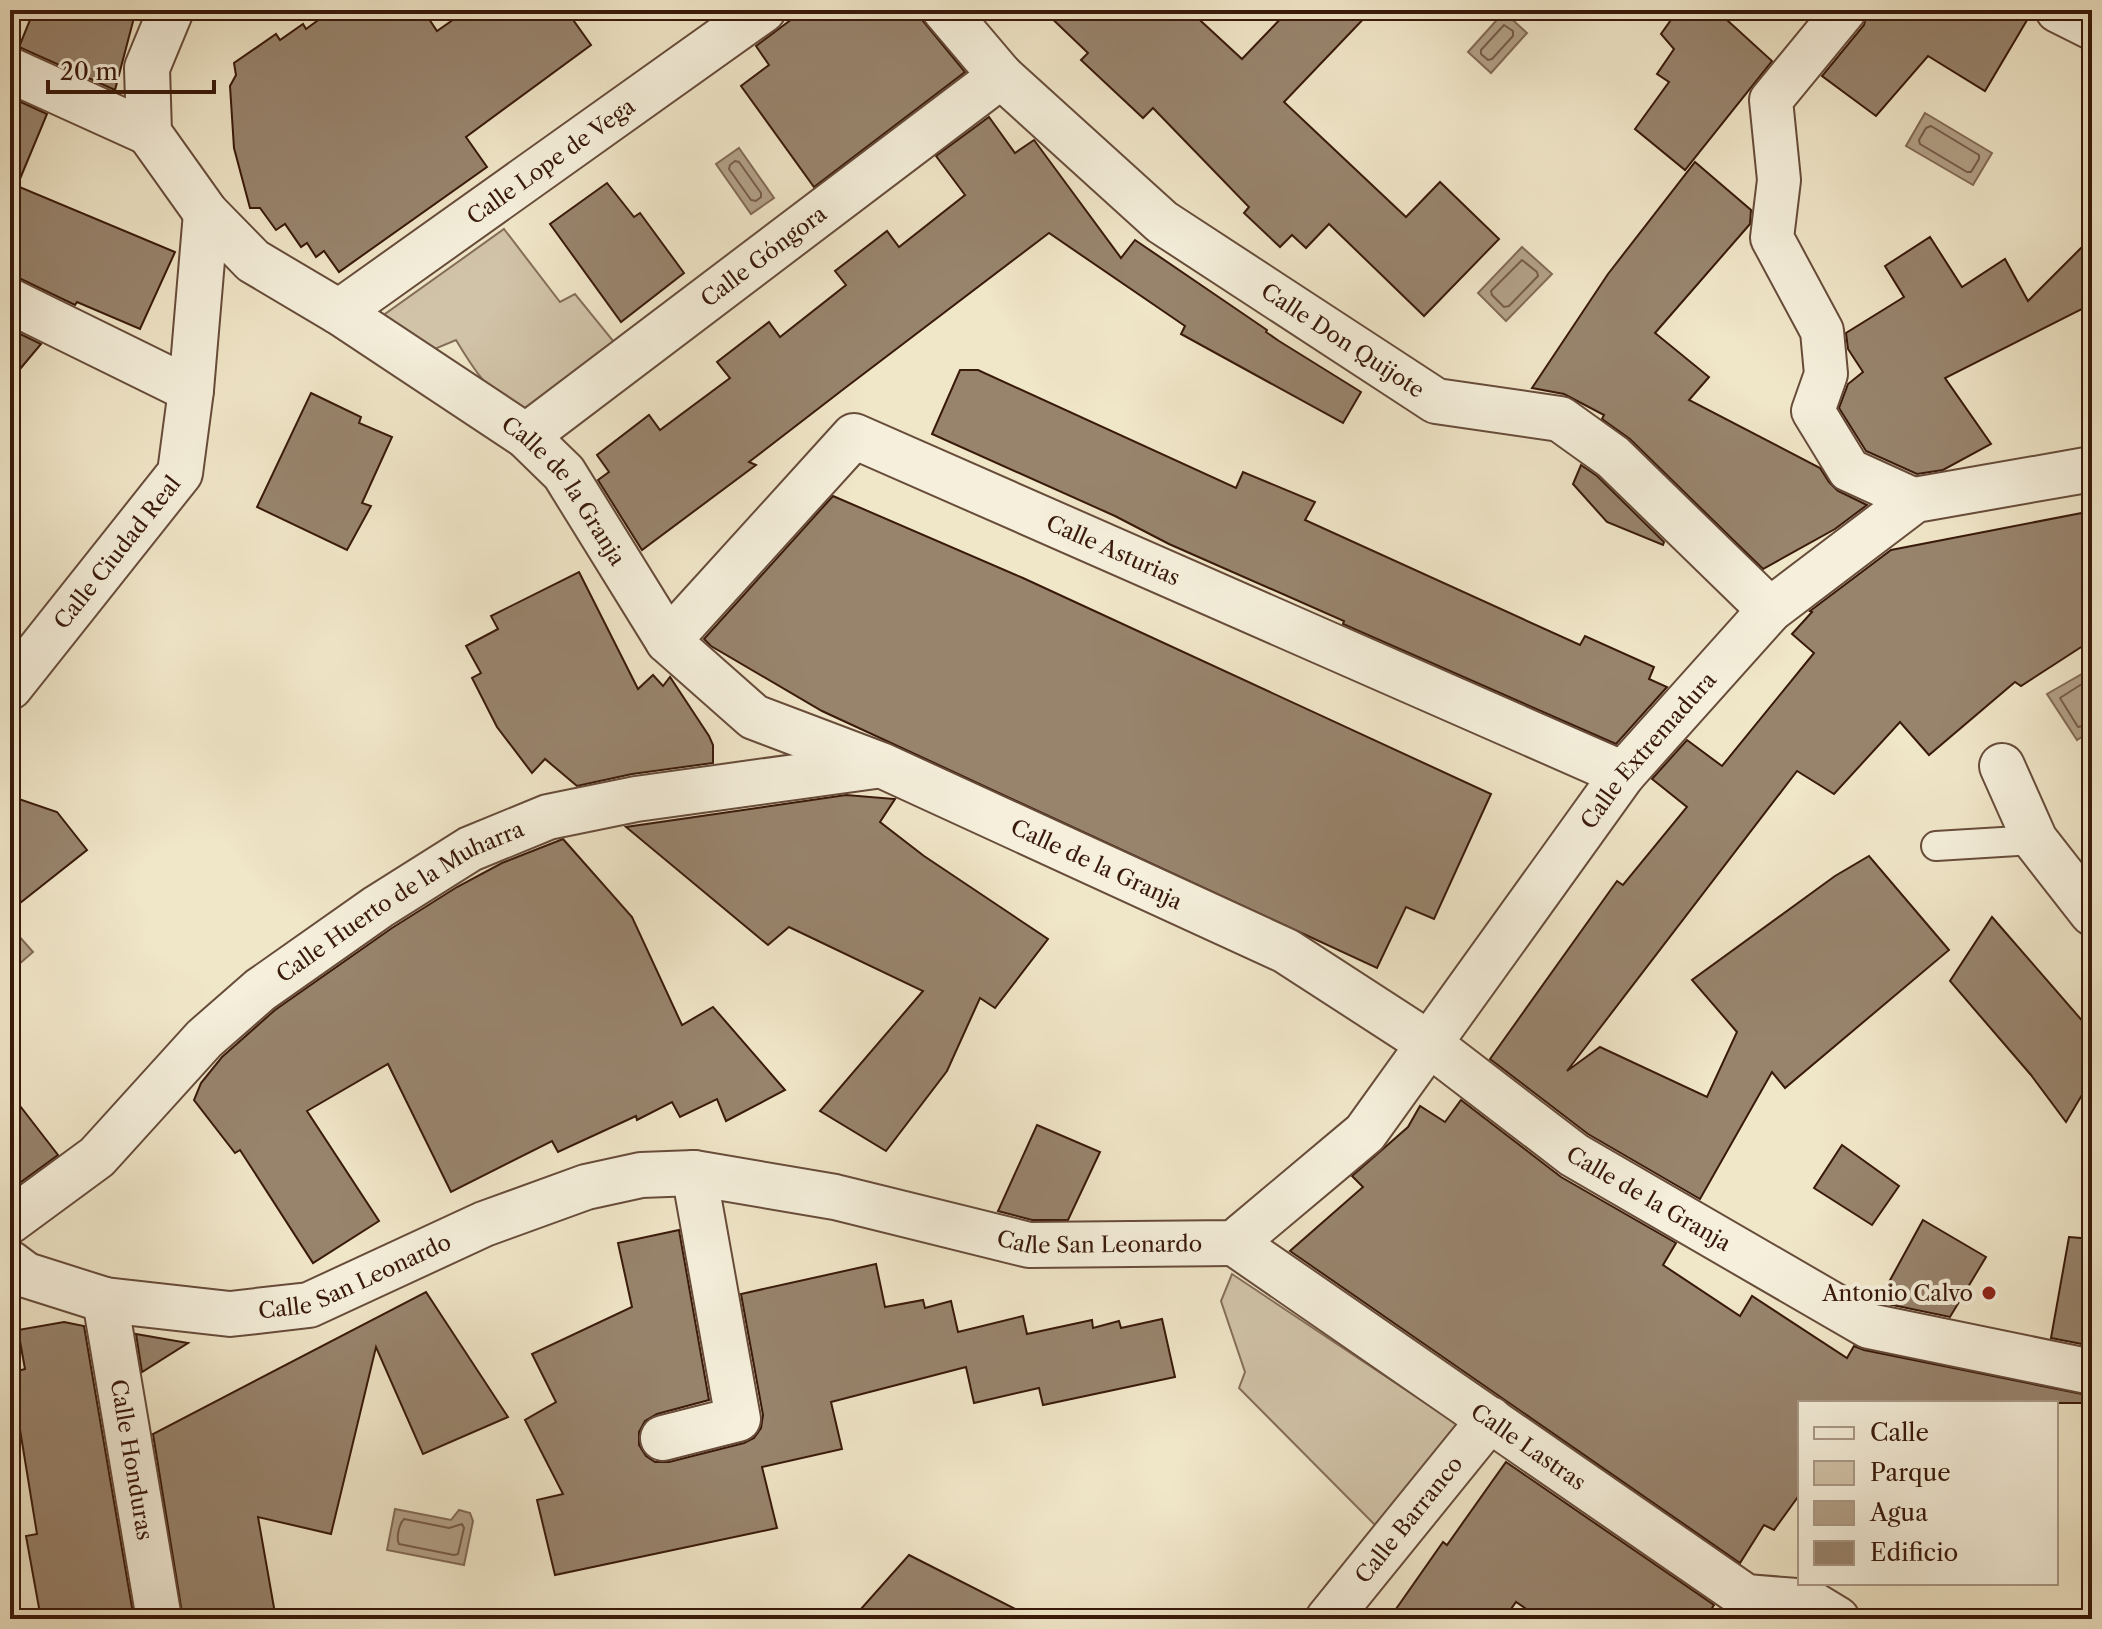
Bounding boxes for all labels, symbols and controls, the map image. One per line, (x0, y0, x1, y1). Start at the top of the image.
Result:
scale bar (48, 44, 214, 94)
text: 20 m (60, 57, 118, 86)
street label: Calle Lope de Vega (462, 92, 640, 230)
street label: Calle Góngora (695, 199, 832, 312)
street label: Calle Don Quijote (1256, 277, 1430, 403)
street label: Calle de la Granja (497, 410, 632, 571)
street label: Calle Ciudad Real (48, 470, 186, 634)
street label: Calle Asturias (1042, 509, 1184, 591)
street label: Calle Extremadura (1575, 666, 1722, 834)
street label: Calle de la Granja (1007, 813, 1187, 915)
street label: Calle Huerto de la Muharra (271, 815, 528, 988)
street label: Calle de la Granja (1562, 1140, 1736, 1257)
street label: Calle San Leonardo (994, 1224, 1202, 1259)
street label: Calle San Leonardo (257, 1228, 455, 1324)
place label: Antonio Calvo (1821, 1280, 1973, 1307)
marker: Antonio Calvo (1980, 1284, 1998, 1302)
street label: Calle Honduras (105, 1377, 159, 1542)
street label: Calle Lastras (1466, 1398, 1591, 1496)
legend (1798, 1401, 2058, 1585)
text: Calle (1870, 1418, 1929, 1447)
street label: Calle Barranco (1349, 1451, 1468, 1589)
text: Parque (1870, 1458, 1951, 1487)
text: Agua (1869, 1498, 1928, 1527)
text: Edificio (1870, 1538, 1958, 1567)

